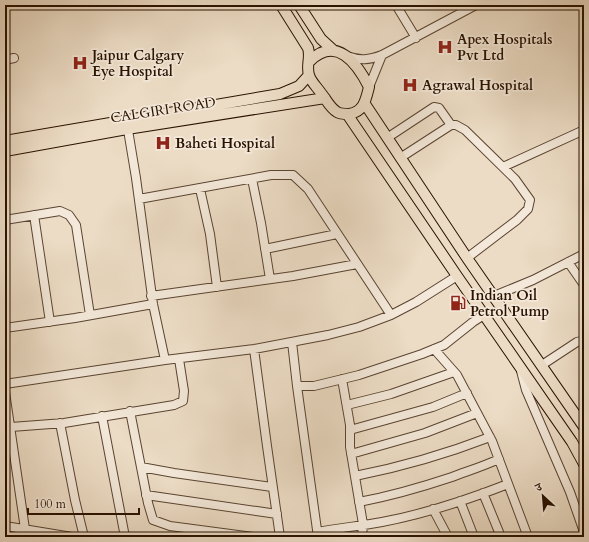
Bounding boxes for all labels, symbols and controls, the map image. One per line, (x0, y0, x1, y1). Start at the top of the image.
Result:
place label: Apex Hospitals Pvt Ltd (457, 30, 553, 65)
hospital icon: Apex Hospitals Pvt Ltd (436, 38, 454, 56)
place label: Jaipur Calgary Eye Hospital (90, 46, 184, 81)
hospital icon: Jaipur Calgary Eye Hospital (71, 54, 89, 72)
hospital icon: Agrawal Hospital (401, 76, 419, 94)
place label: Agrawal Hospital (422, 76, 533, 95)
street label: CALGIRI ROAD (109, 92, 217, 128)
hospital icon: Baheti Hospital (154, 134, 172, 152)
place label: Baheti Hospital (175, 134, 275, 153)
place label: Indian Oil Petrol Pump (470, 286, 549, 321)
fuel station icon: Indian Oil Petrol Pump (449, 294, 467, 312)
north arrow (523, 476, 563, 516)
text: उ (532, 479, 546, 496)
scale bar (28, 490, 139, 516)
text: 100 m (34, 496, 67, 512)

